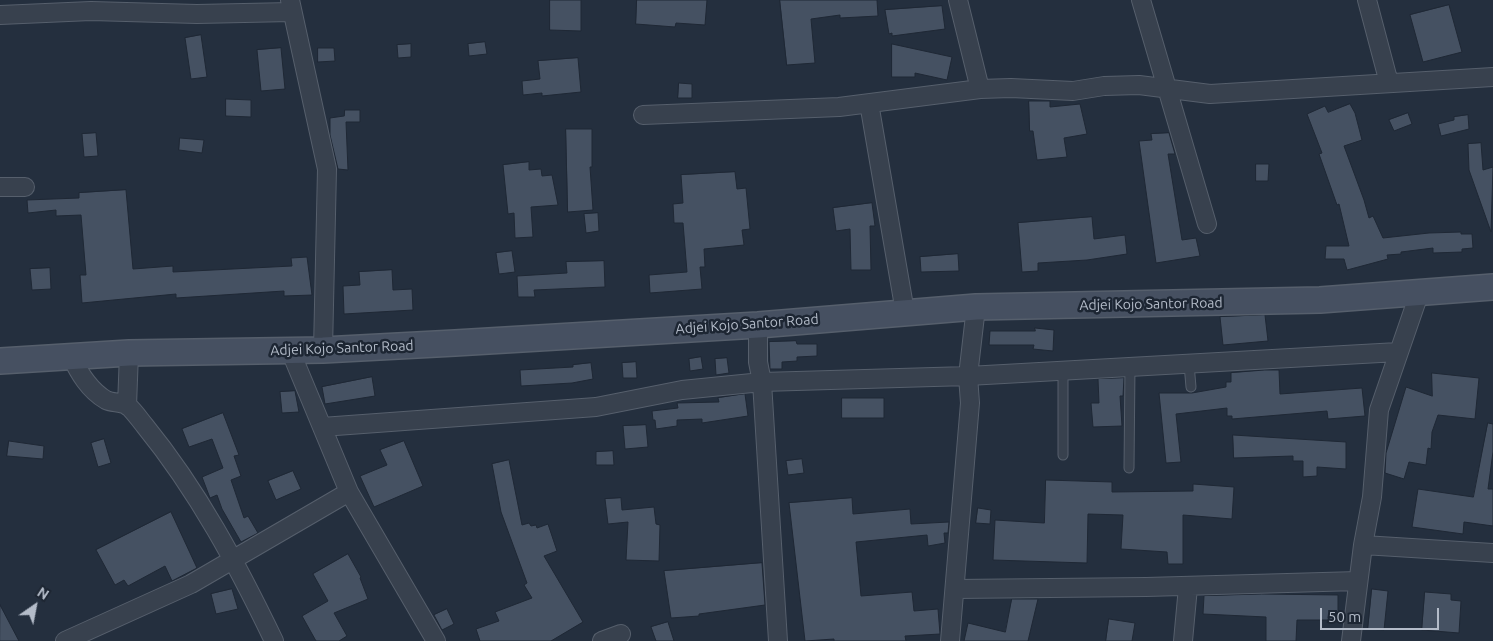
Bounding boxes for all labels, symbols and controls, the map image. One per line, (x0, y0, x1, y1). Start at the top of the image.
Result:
street label: Adjei Kojo Santor Road (1079, 294, 1223, 314)
street label: Adjei Kojo Santor Road (675, 311, 819, 337)
street label: Adjei Kojo Santor Road (270, 337, 414, 359)
north arrow (10, 581, 60, 631)
text: N (34, 584, 52, 603)
scale bar (1323, 598, 1442, 630)
text: 50 m (1328, 608, 1361, 625)

